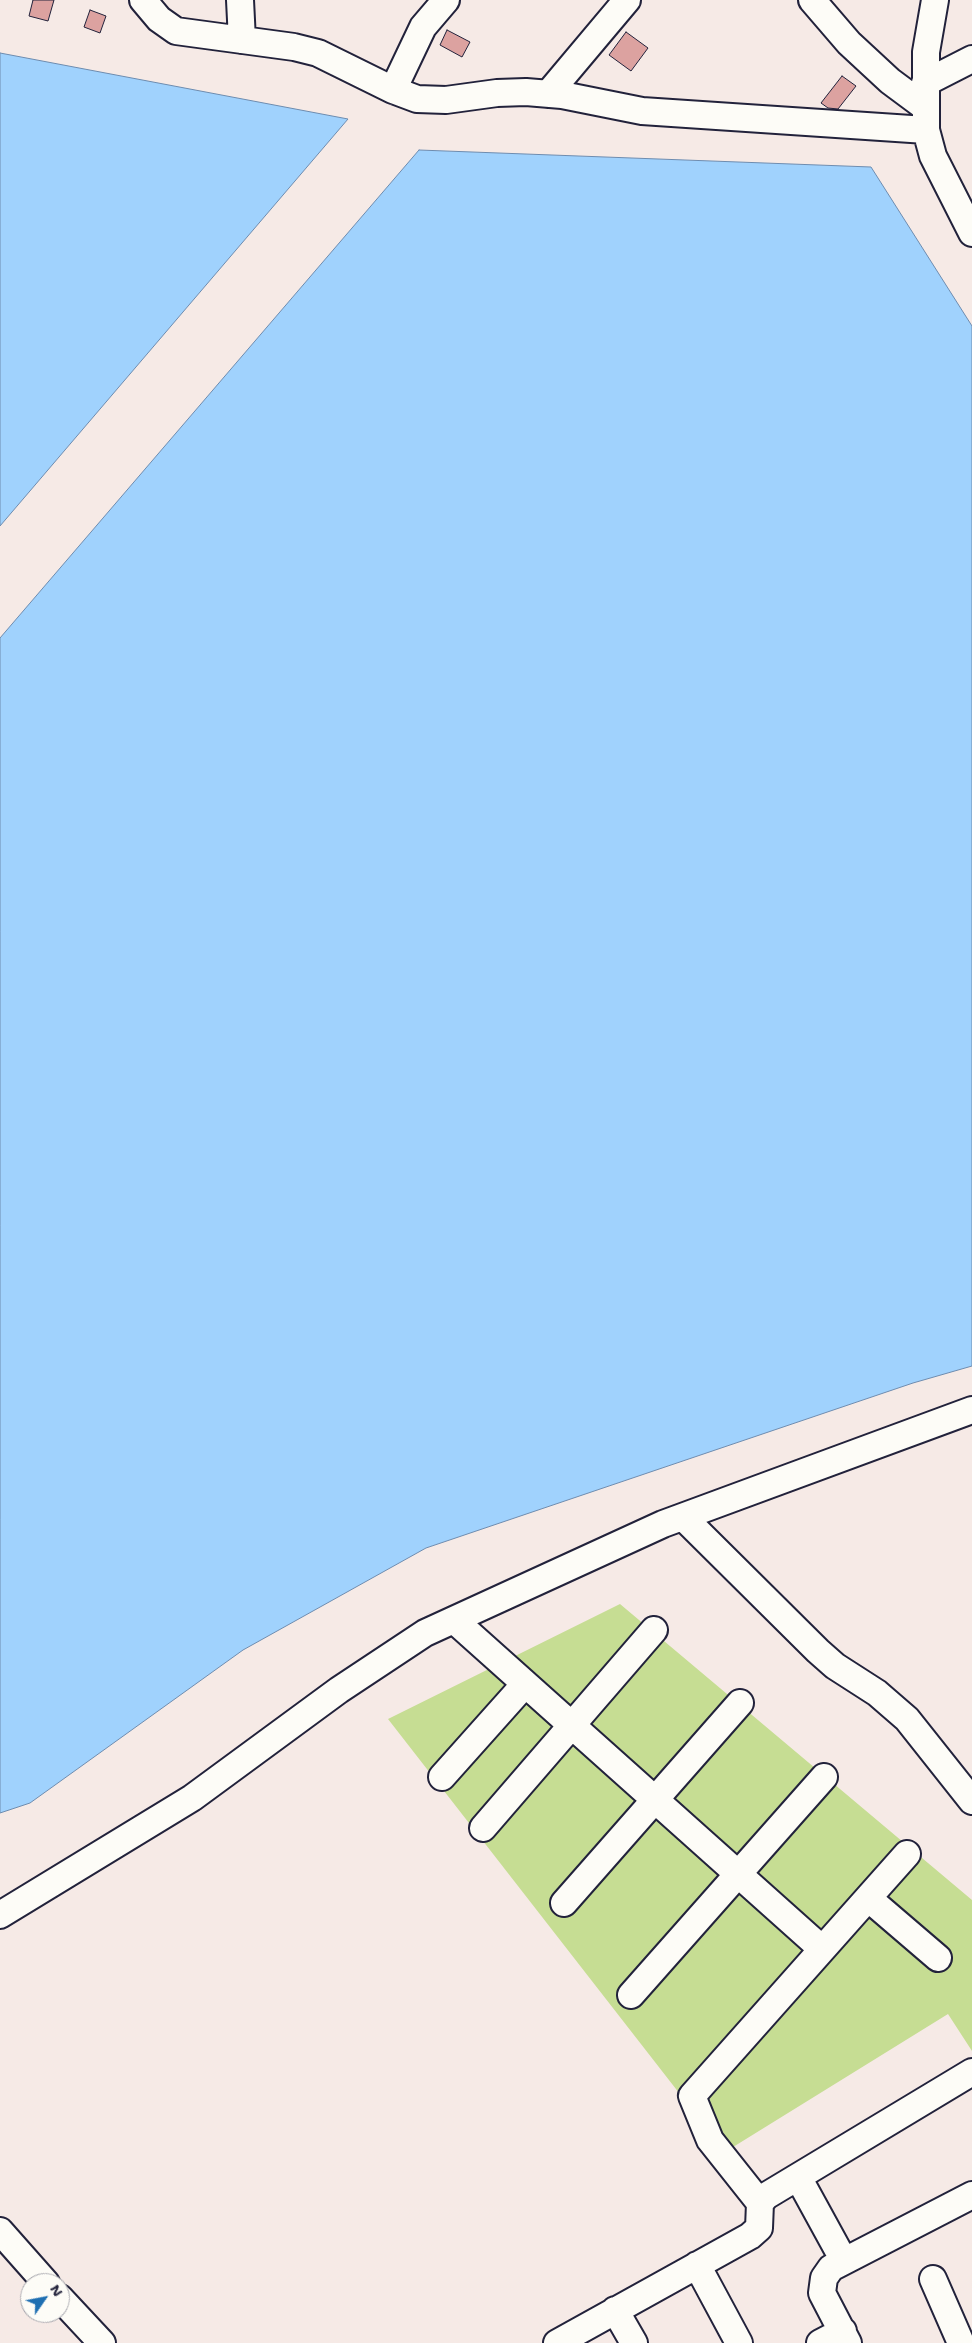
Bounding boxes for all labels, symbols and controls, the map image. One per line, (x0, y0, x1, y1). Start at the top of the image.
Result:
north arrow (20, 2273, 70, 2323)
text: N (46, 2281, 67, 2300)

